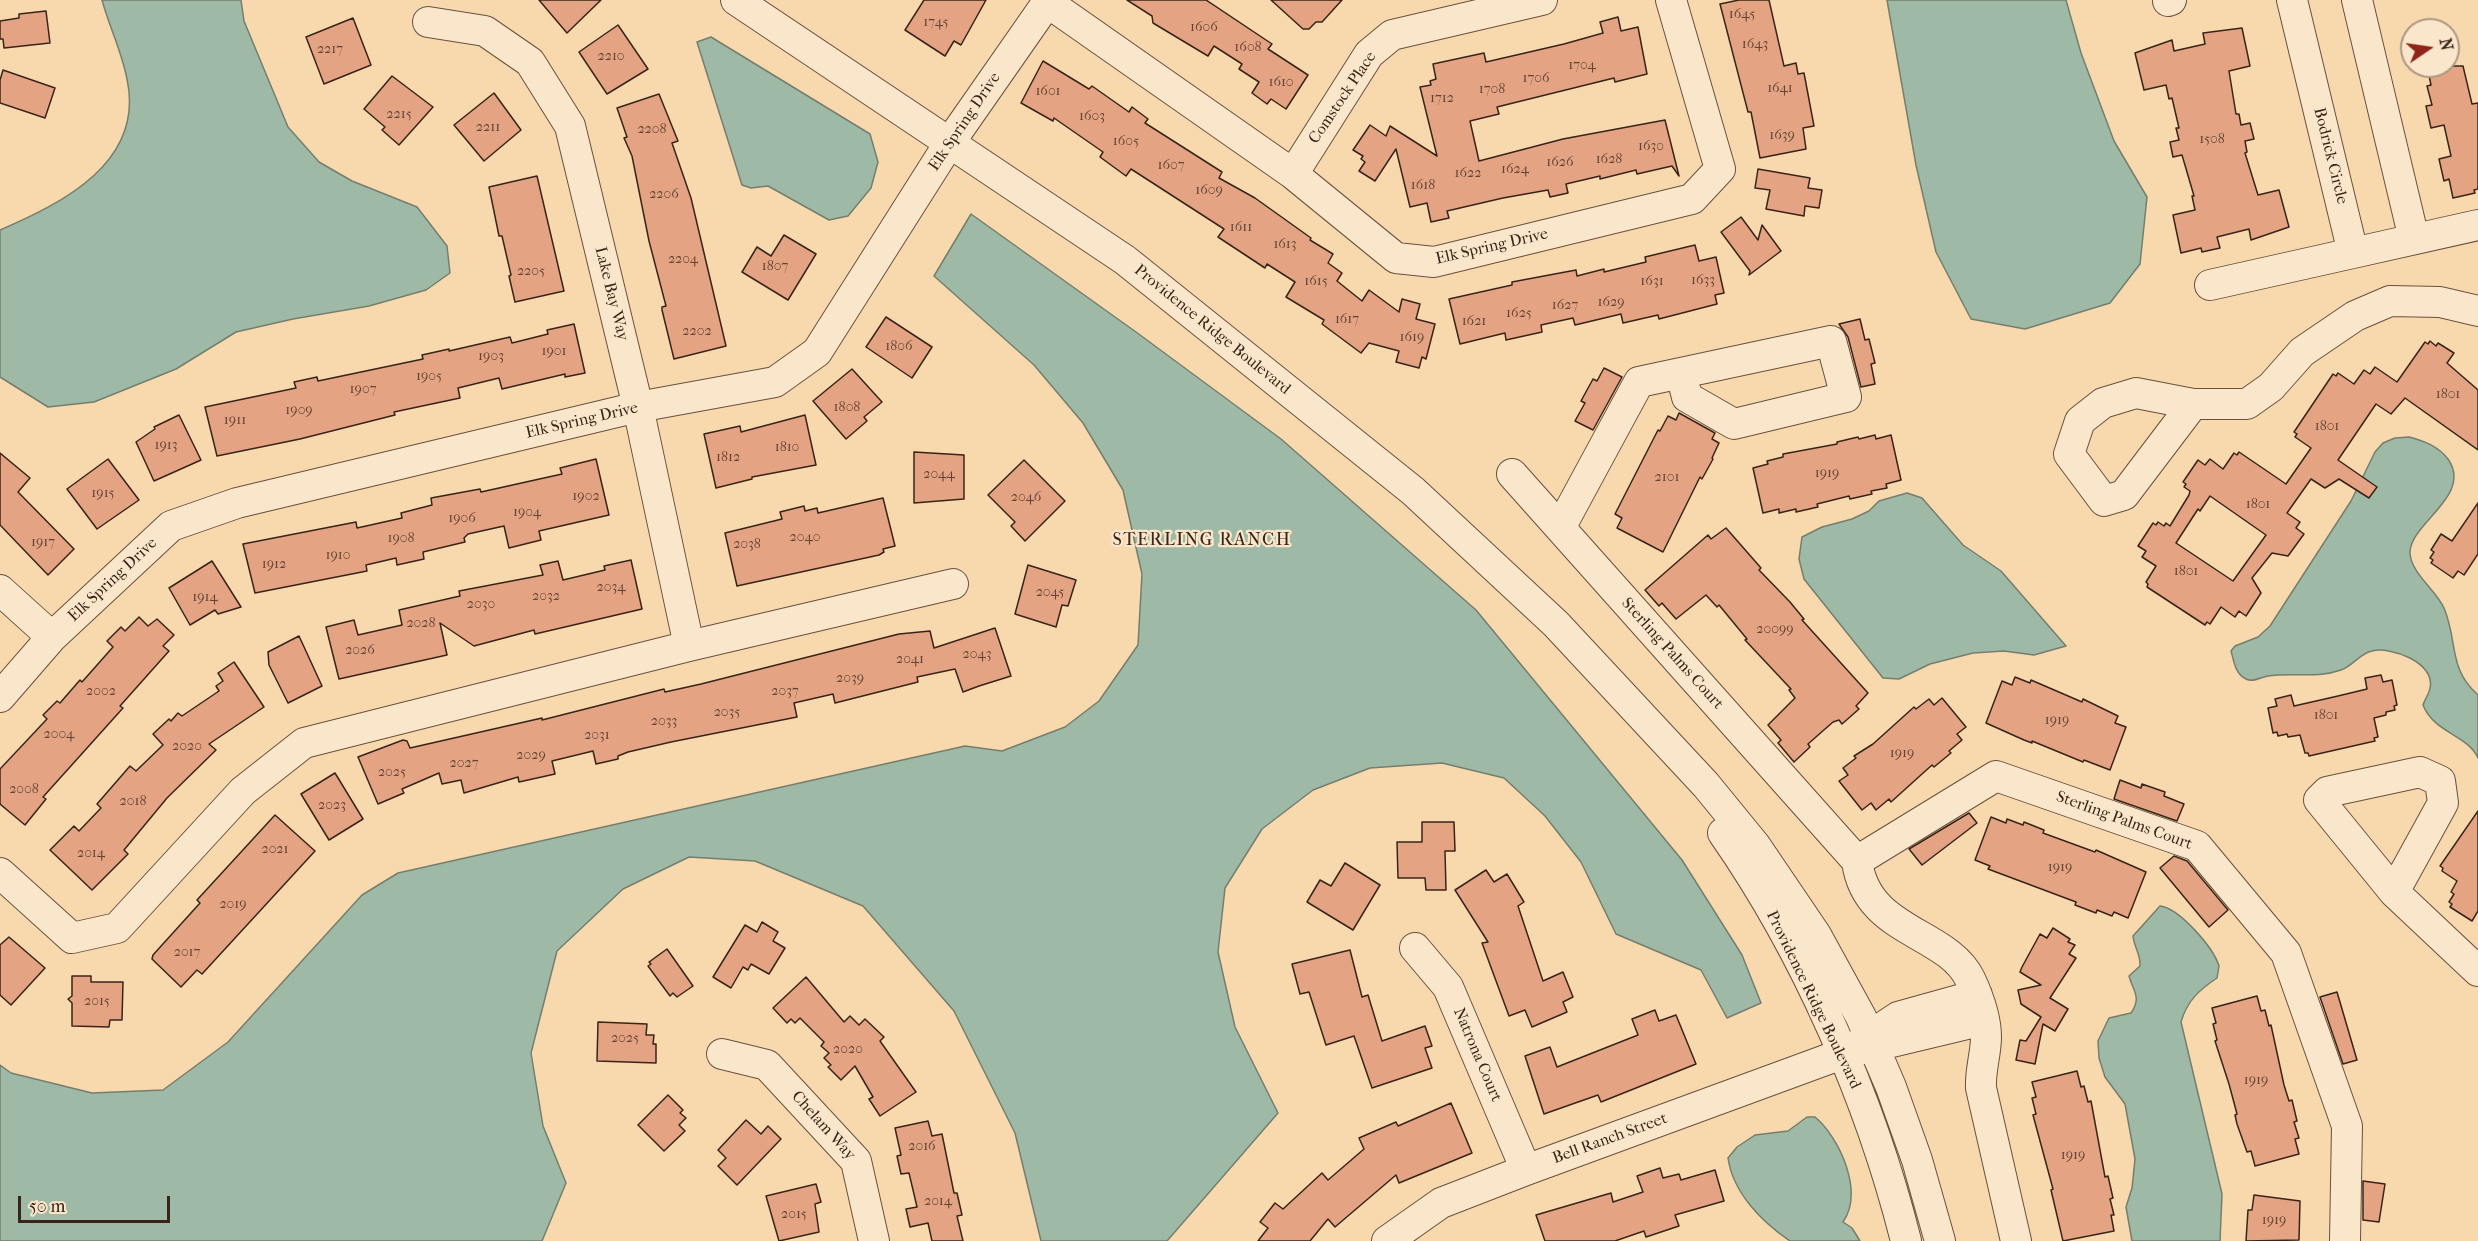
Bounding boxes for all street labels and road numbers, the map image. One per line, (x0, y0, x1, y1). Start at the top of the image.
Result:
street label: Comstock Place (1305, 48, 1381, 148)
street label: Elk Spring Drive (925, 69, 1005, 175)
street label: Bodrick Circle (2309, 106, 2351, 206)
street label: Elk Spring Drive (1434, 225, 1550, 269)
street label: Lake Bay Way (590, 245, 632, 343)
street label: Providence Ridge Boulevard (1130, 261, 1294, 399)
street label: Elk Spring Drive (524, 399, 640, 443)
street label: Elk Spring Drive (65, 534, 161, 626)
street label: Sterling Palms Court (1617, 594, 1727, 714)
street label: Sterling Palms Court (2053, 787, 2195, 855)
street label: Providence Ridge Boulevard (1761, 908, 1865, 1092)
street label: Natrona Court (1449, 1005, 1505, 1105)
street label: Chelam Way (787, 1087, 859, 1165)
street label: Bell Ranch Street (1550, 1109, 1670, 1169)

